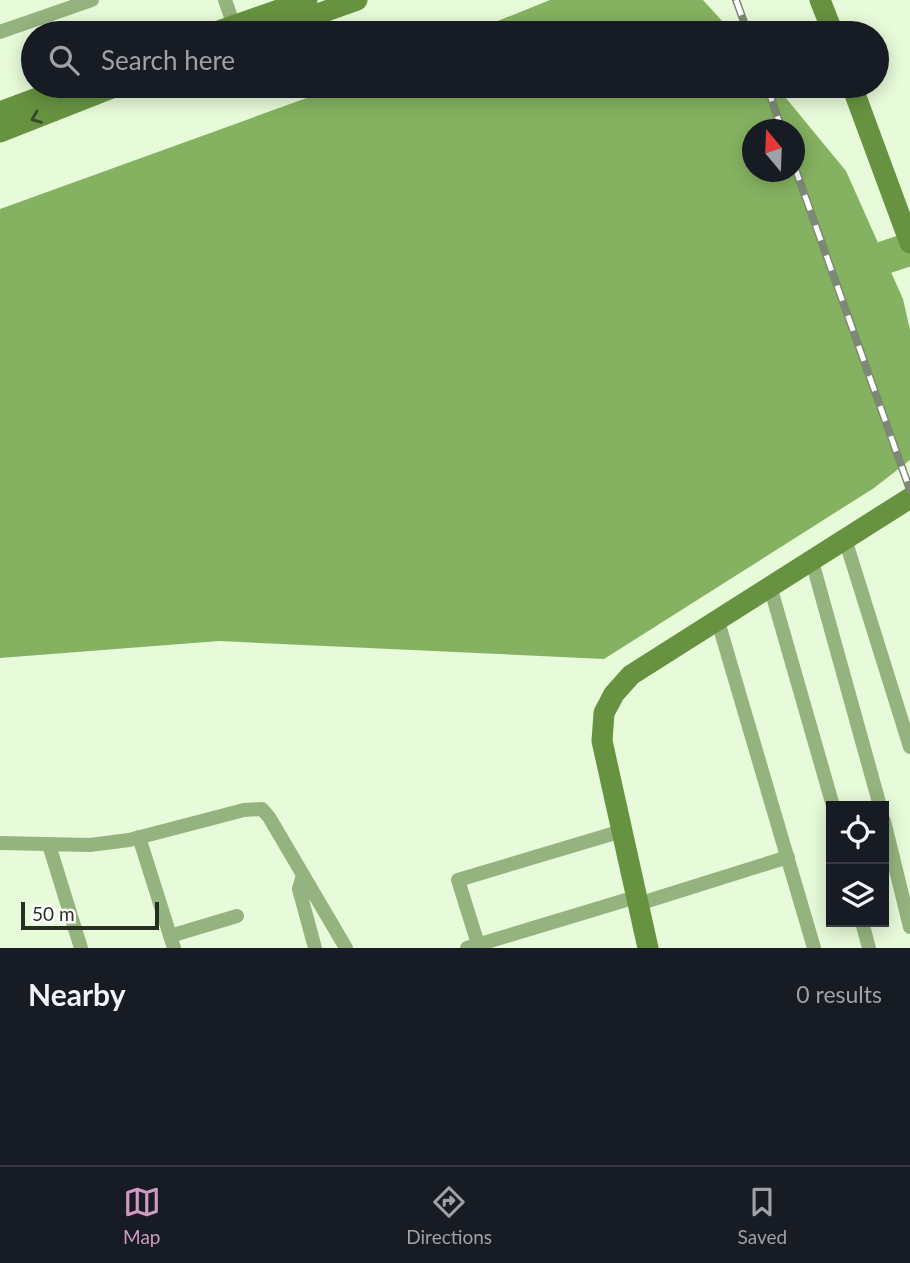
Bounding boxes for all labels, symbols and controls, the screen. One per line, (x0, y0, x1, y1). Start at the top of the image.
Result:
search box (21, 21, 889, 98)
icon: search (45, 41, 83, 79)
text: Search here (101, 44, 235, 76)
one-way arrow (30, 109, 42, 123)
north arrow (742, 119, 805, 182)
map controls (826, 801, 889, 927)
button: locate (826, 801, 889, 864)
button: layers (826, 864, 889, 927)
scale bar (21, 899, 159, 931)
text: 50 m (32, 902, 75, 925)
text: Nearby (28, 976, 126, 1012)
text: 0 results (796, 980, 882, 1008)
tab: Map (123, 1183, 161, 1248)
tab: Directions (406, 1183, 492, 1248)
tab: Saved (738, 1183, 787, 1248)

